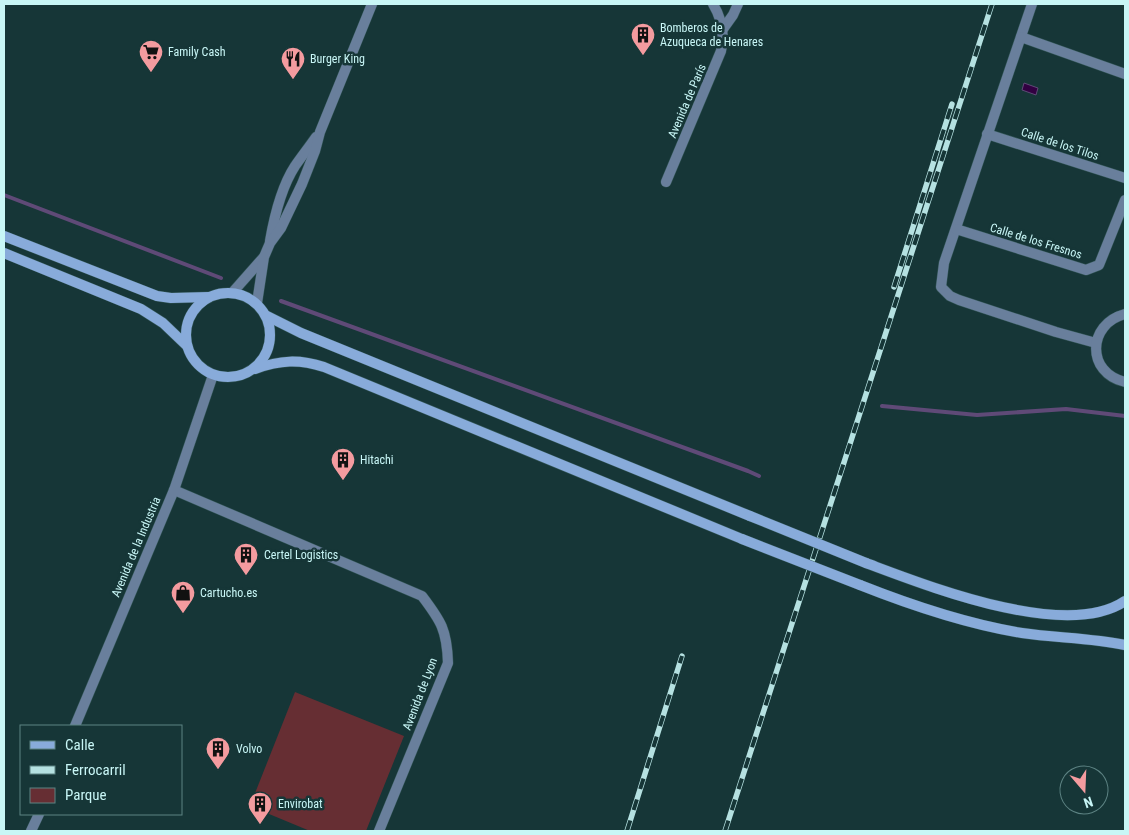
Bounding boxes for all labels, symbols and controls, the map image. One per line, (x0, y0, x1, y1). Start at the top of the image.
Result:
place label: Bomberos de Azuqueca de Henares (660, 21, 763, 49)
building icon: Bomberos de Azuqueca de Henares (630, 22, 656, 56)
supermarket icon: Family Cash (138, 39, 164, 73)
place label: Family Cash (168, 45, 226, 59)
restaurant icon: Burger King (280, 46, 306, 80)
place label: Burger King (310, 52, 365, 66)
street label: Avenida de París (665, 62, 709, 140)
street label: Calle de los Tilos (1019, 125, 1101, 163)
street label: Calle de los Fresnos (988, 220, 1084, 262)
building icon: Hitachi (330, 447, 356, 481)
place label: Hitachi (360, 453, 394, 467)
street label: Avenida de la Industria (109, 494, 164, 599)
building icon: Certel Logistics (233, 542, 259, 576)
place label: Certel Logistics (264, 548, 338, 562)
shop icon: Cartucho.es (170, 580, 196, 614)
place label: Cartucho.es (200, 586, 257, 600)
street label: Avenida de Lyon (400, 656, 440, 732)
legend (20, 725, 182, 815)
text: Calle (65, 736, 95, 754)
building icon: Volvo (205, 736, 231, 770)
place label: Volvo (236, 742, 262, 756)
text: Ferrocarril (65, 761, 126, 779)
north arrow (1059, 765, 1109, 815)
text: Parque (65, 786, 107, 804)
building icon: Envirobat (247, 791, 273, 825)
text: N (1082, 793, 1095, 811)
place label: Envirobat (278, 797, 323, 811)

